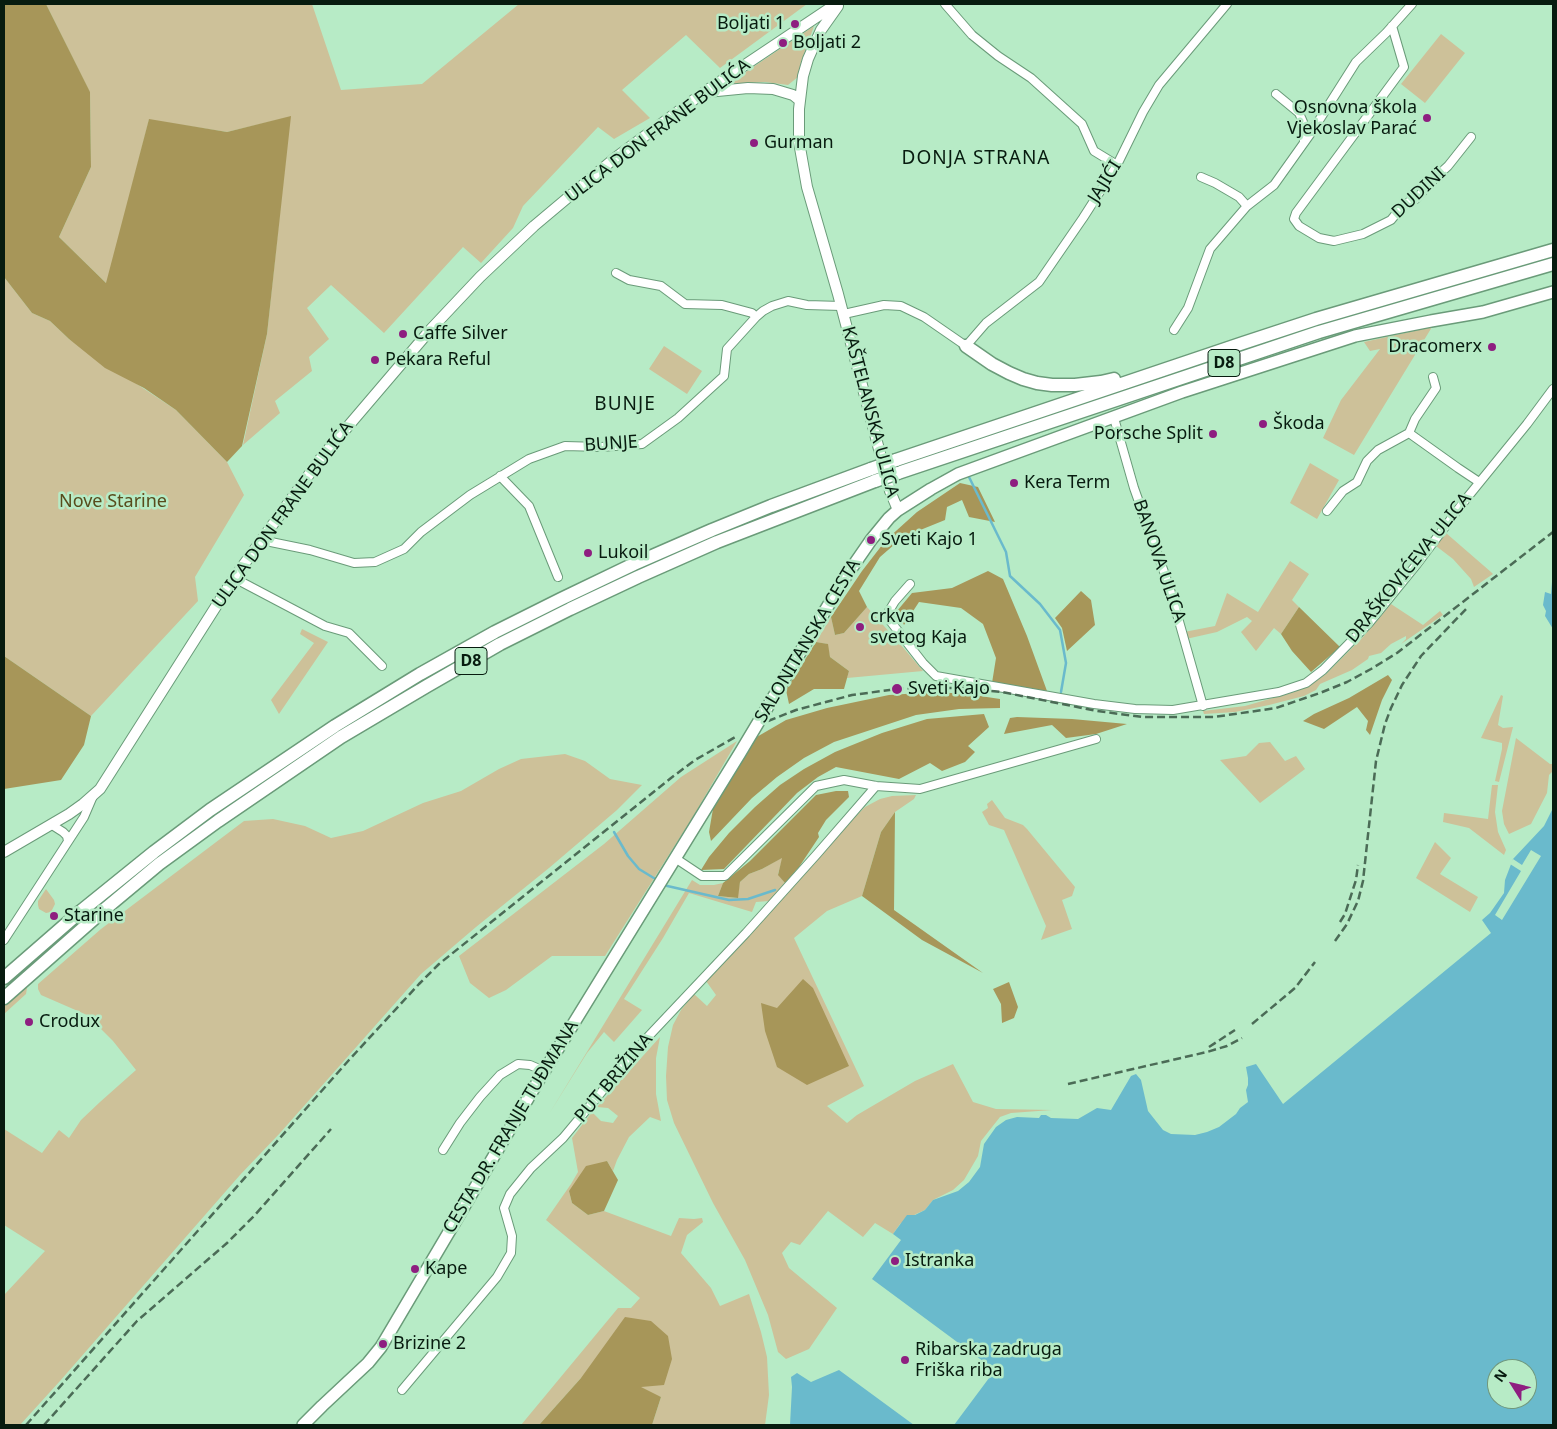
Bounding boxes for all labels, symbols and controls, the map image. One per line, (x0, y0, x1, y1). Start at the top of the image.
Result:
place label: Boljati 1 (717, 13, 785, 35)
marker: Boljati 1 (789, 18, 801, 30)
place label: Boljati 2 (793, 32, 861, 54)
marker: Boljati 2 (777, 37, 789, 49)
street label: ULICA DON FRANE BULIĆA (561, 55, 755, 207)
place label: Osnovna škola Vjekoslav Parać (1287, 97, 1417, 140)
marker: Osnovna škola Vjekoslav Parać (1421, 112, 1433, 124)
place label: Gurman (764, 132, 834, 154)
marker: Gurman (748, 137, 760, 149)
district label: DONJA STRANA (900, 148, 1052, 170)
street label: JAJIĆI (1084, 157, 1126, 207)
street label: DUDINI (1388, 163, 1450, 223)
place label: Caffe Silver (413, 323, 508, 345)
street label: KAŠTELANSKA ULICA (837, 324, 903, 500)
marker: Caffe Silver (397, 328, 409, 340)
place label: Dracomerx (1388, 336, 1482, 358)
marker: Dracomerx (1486, 341, 1498, 353)
place label: Pekara Reful (385, 349, 491, 371)
road number: D8 (1208, 349, 1240, 376)
marker: Pekara Reful (369, 354, 381, 366)
district label: BUNJE (594, 394, 656, 416)
place label: Škoda (1273, 413, 1325, 435)
street label: ULICA DON FRANE BULIĆA (208, 417, 358, 613)
marker: Škoda (1257, 418, 1269, 430)
place label: Porsche Split (1094, 423, 1203, 445)
marker: Porsche Split (1207, 428, 1219, 440)
street label: BUNJE (584, 431, 638, 457)
place label: Kera Term (1024, 472, 1110, 494)
marker: Kera Term (1008, 477, 1020, 489)
street label: DRAŠKOVIĆEVA ULICA (1342, 489, 1476, 647)
park label: Nove Starine (59, 491, 167, 513)
street label: BANOVA ULICA (1128, 497, 1190, 625)
place label: Sveti Kajo 1 (881, 529, 978, 551)
marker: Sveti Kajo 1 (865, 534, 877, 546)
place label: Lukoil (598, 542, 648, 564)
marker: Lukoil (582, 547, 594, 559)
street label: SALONITANSKA CESTA (751, 555, 865, 727)
place label: crkva svetog Kaja (870, 606, 967, 649)
marker: crkva svetog Kaja (854, 621, 866, 633)
road number: D8 (455, 648, 487, 674)
place label: Sveti Kajo (908, 678, 990, 700)
marker: Sveti Kajo (890, 682, 904, 696)
place label: Starine (64, 905, 124, 927)
marker: Starine (48, 910, 60, 922)
place label: Crodux (39, 1011, 100, 1033)
marker: Crodux (23, 1016, 35, 1028)
street label: CESTA DR. FRANJE TUĐMANA (439, 1017, 583, 1237)
street label: PUT BRIŽINA (571, 1029, 657, 1127)
place label: Istranka (905, 1250, 974, 1272)
marker: Istranka (889, 1255, 901, 1267)
place label: Kape (425, 1258, 467, 1280)
marker: Kape (409, 1263, 421, 1275)
place label: Brizine 2 (393, 1333, 466, 1355)
marker: Brizine 2 (377, 1338, 389, 1350)
place label: Ribarska zadruga Friška riba (915, 1339, 1062, 1382)
marker: Ribarska zadruga Friška riba (899, 1354, 911, 1366)
north arrow (1487, 1359, 1537, 1409)
text: N (1489, 1365, 1511, 1386)

